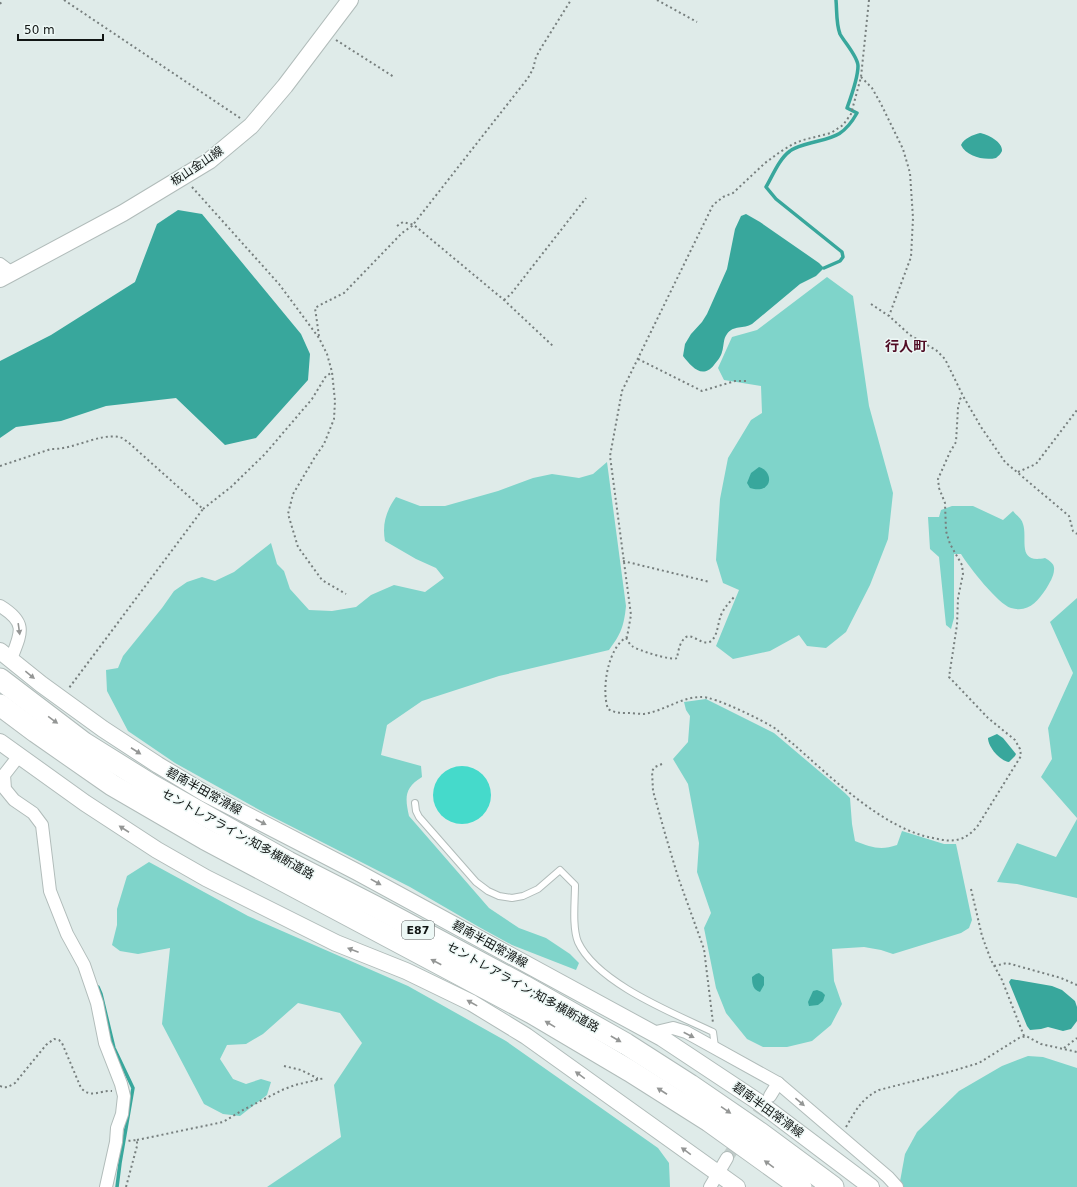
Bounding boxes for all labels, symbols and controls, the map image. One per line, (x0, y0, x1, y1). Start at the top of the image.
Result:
scale bar (18, 16, 103, 42)
text: 50 m (24, 23, 55, 37)
street label: 板山金山線 (168, 143, 226, 189)
district label: 行人町 (885, 338, 927, 354)
one-way arrow (16, 623, 22, 636)
one-way arrow (25, 671, 36, 680)
one-way arrow (47, 716, 58, 724)
one-way arrow (131, 747, 141, 755)
street label: 碧南半田常滑線 (164, 765, 244, 817)
street label: セントレアライン;知多横断道路 (159, 786, 317, 882)
one-way arrow (255, 819, 267, 825)
one-way arrow (118, 825, 130, 832)
one-way arrow (370, 879, 382, 886)
street label: 碧南半田常滑線 (450, 918, 530, 970)
road number: E87 (402, 921, 434, 939)
street label: セントレアライン;知多横断道路 (444, 939, 602, 1035)
one-way arrow (347, 946, 359, 952)
one-way arrow (430, 958, 442, 965)
one-way arrow (466, 1000, 478, 1007)
one-way arrow (544, 1020, 556, 1027)
one-way arrow (683, 1031, 695, 1038)
one-way arrow (611, 1036, 622, 1042)
one-way arrow (575, 1071, 585, 1079)
street label: 碧南半田常滑線 (730, 1080, 806, 1140)
one-way arrow (656, 1087, 667, 1095)
one-way arrow (795, 1097, 805, 1106)
one-way arrow (720, 1106, 731, 1114)
one-way arrow (681, 1147, 691, 1155)
one-way arrow (764, 1160, 774, 1168)

